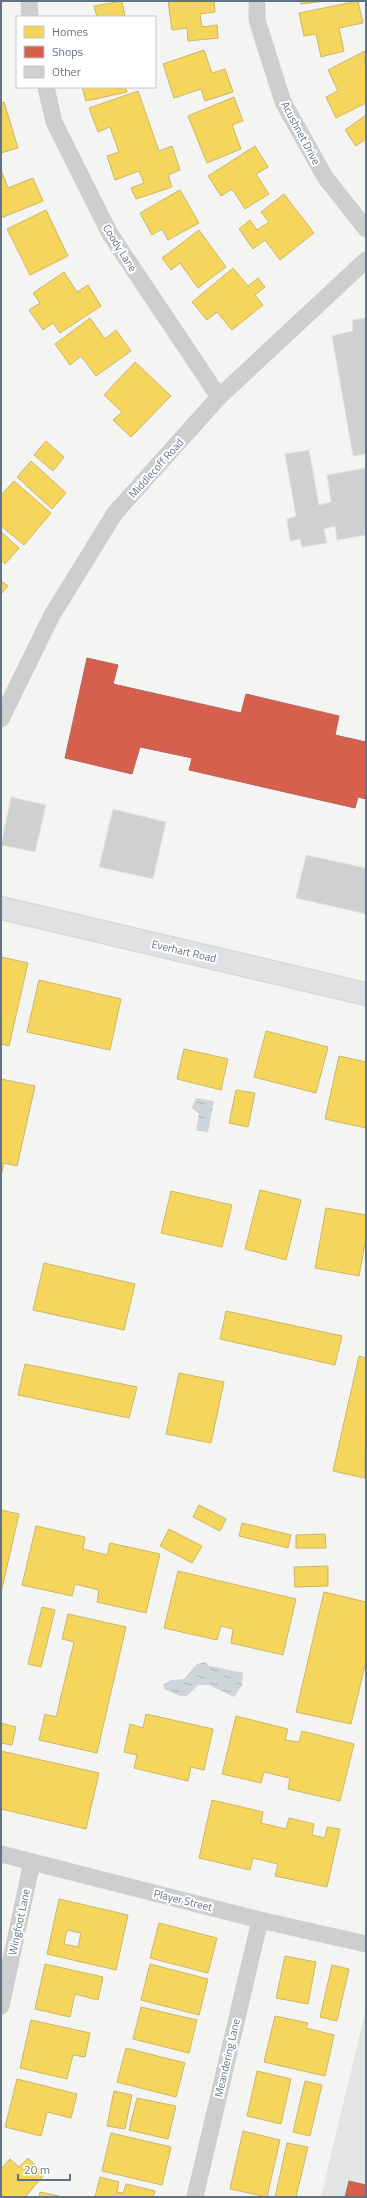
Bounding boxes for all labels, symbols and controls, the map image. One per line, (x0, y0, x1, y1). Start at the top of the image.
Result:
legend (16, 16, 156, 88)
text: Homes (52, 22, 88, 41)
text: Shops (52, 42, 84, 61)
text: Other (52, 62, 81, 81)
street label: Acushnet Drive (278, 98, 325, 168)
street label: Coody Lane (99, 221, 141, 275)
street label: Middlecoff Road (125, 434, 187, 501)
street label: Everhart Road (150, 936, 218, 966)
street label: Player Street (152, 1885, 214, 1915)
street label: Wingfoot Lane (4, 1887, 34, 1957)
street label: Meandering Lane (210, 2017, 244, 2099)
scale bar (18, 2156, 70, 2182)
text: 20 m (24, 2160, 50, 2179)

